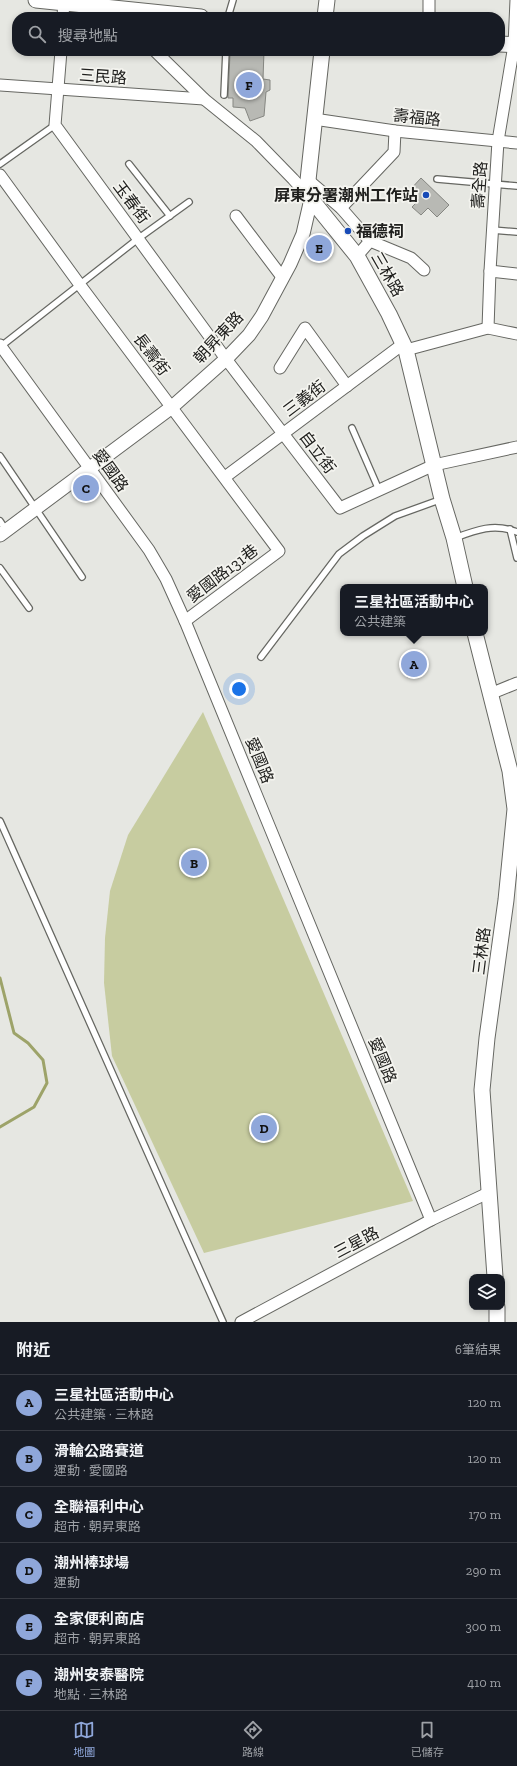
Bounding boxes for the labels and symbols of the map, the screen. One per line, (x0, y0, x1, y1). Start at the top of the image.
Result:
street label: 三民路 (78, 65, 128, 88)
pin: F (236, 70, 262, 100)
street label: 壽福路 (392, 106, 442, 129)
street label: 壽全路 (468, 160, 491, 210)
street label: 玉春街 (110, 177, 154, 227)
place label: 屏東分署潮州工作站 (274, 186, 418, 205)
marker: 屏東分署潮州工作站 (421, 190, 431, 200)
place label: 福德祠 (356, 222, 404, 241)
marker: 福德祠 (343, 226, 353, 236)
pin: E (306, 233, 332, 263)
street label: 三林路 (367, 249, 408, 300)
street label: 朝昇東路 (190, 307, 247, 367)
street label: 長壽街 (130, 329, 174, 379)
street label: 三義街 (279, 376, 329, 420)
street label: 自立街 (296, 427, 340, 477)
street label: 愛國路 (89, 445, 132, 495)
pin: C (73, 473, 99, 503)
street label: 愛國路131巷 (183, 540, 262, 606)
pin: A (401, 649, 427, 679)
your location (229, 679, 249, 699)
street label: 愛國路 (242, 734, 277, 786)
pin: B (181, 848, 207, 878)
street label: 三林路 (469, 926, 494, 976)
street label: 愛國路 (365, 1034, 400, 1086)
pin: D (251, 1113, 277, 1143)
street label: 三星路 (331, 1223, 382, 1262)

